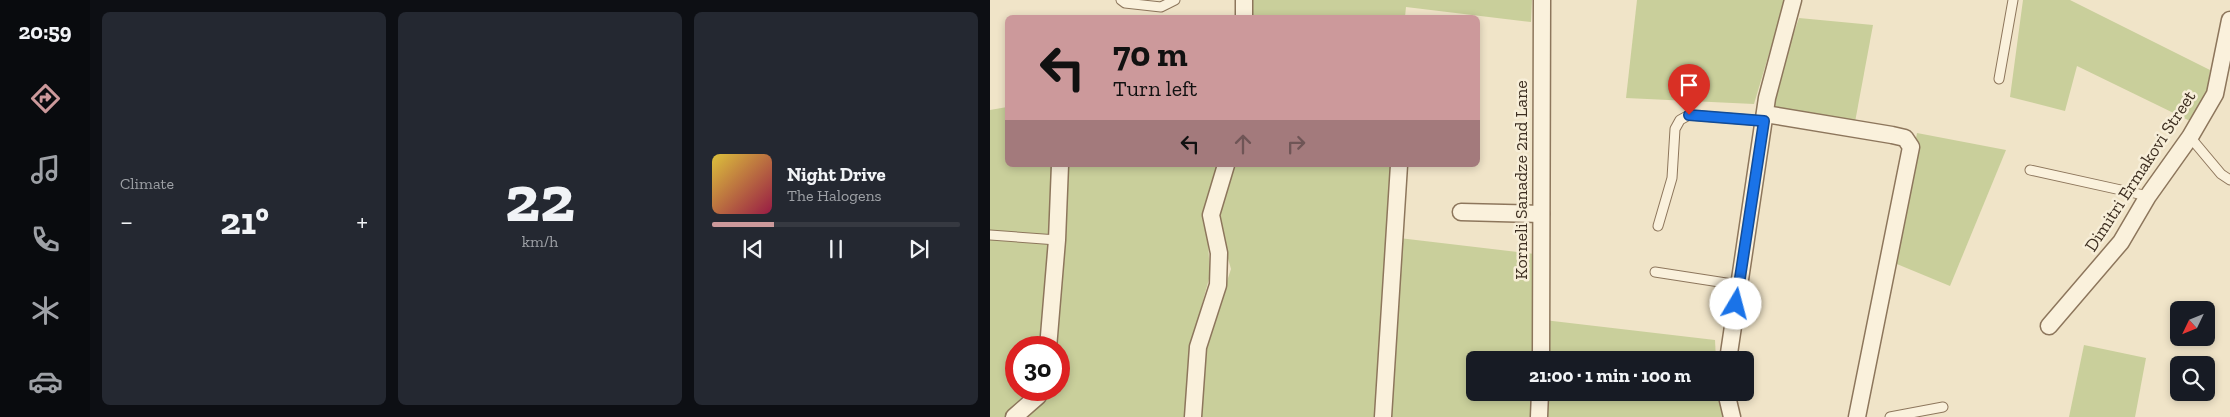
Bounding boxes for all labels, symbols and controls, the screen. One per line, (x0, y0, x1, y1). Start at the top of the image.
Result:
text: 20:59 (18, 18, 72, 45)
text: 70 m (1113, 33, 1188, 75)
icon: left (1030, 35, 1095, 100)
pin (1668, 64, 1710, 115)
icon: arrive (1675, 71, 1703, 99)
text: Turn left (1113, 75, 1197, 102)
street label: Korneli Sanadze 2nd Lane (1510, 80, 1532, 280)
icon: directions (28, 81, 63, 116)
street label: Dimitri Ermakovi Street (2080, 86, 2201, 256)
icon: left (1176, 130, 1204, 158)
icon: ahead (1229, 130, 1257, 158)
icon: right (1282, 130, 1310, 158)
icon: music (28, 152, 63, 187)
text: 22 (505, 160, 575, 238)
text: Night Drive (787, 163, 886, 186)
text: Climate (120, 174, 174, 193)
text: The Halogens (787, 186, 882, 205)
text: 21° (220, 198, 269, 244)
text: − (120, 205, 133, 238)
text: + (356, 205, 368, 238)
icon: phone (28, 222, 63, 257)
text: km/h (522, 232, 558, 251)
icon: previous (739, 235, 767, 263)
icon: pause (822, 235, 850, 263)
icon: next (905, 235, 933, 263)
position arrow (1709, 277, 1761, 329)
icon: climate (28, 293, 63, 328)
north arrow (2170, 301, 2215, 346)
map controls (2170, 301, 2215, 401)
speed limit sign: 30 (1005, 336, 1070, 401)
button: search (2170, 356, 2215, 401)
icon: car (28, 364, 63, 399)
text: 21:00 · 1 min · 100 m (1529, 364, 1691, 387)

